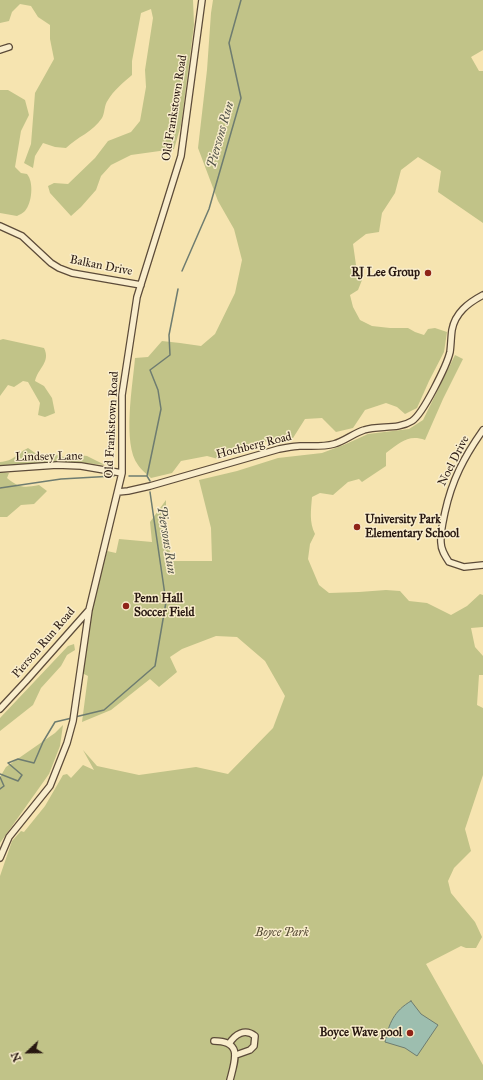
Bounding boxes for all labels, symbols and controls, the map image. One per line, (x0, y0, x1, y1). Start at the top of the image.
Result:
street label: Old Frankstown Road (159, 54, 191, 162)
water label: Piersons Run (204, 100, 238, 170)
street label: Balkan Drive (68, 253, 134, 279)
place label: RJ Lee Group (351, 266, 420, 280)
marker: RJ Lee Group (423, 268, 433, 278)
street label: Old Frankstown Road (102, 371, 122, 479)
street label: Hochberg Road (215, 430, 293, 462)
street label: Noel Drive (435, 433, 473, 489)
street label: Lindsey Lane (15, 449, 83, 465)
water label: Piersons Run (153, 505, 179, 575)
place label: University Park Elementary School (365, 513, 459, 541)
marker: University Park Elementary School (352, 522, 362, 532)
place label: Penn Hall Soccer Field (134, 592, 195, 620)
marker: Penn Hall Soccer Field (121, 601, 131, 611)
street label: Pierson Run Road (10, 605, 78, 681)
park label: Boyce Park (255, 926, 309, 940)
place label: Boyce Wave pool (319, 1026, 402, 1040)
marker: Boyce Wave pool (405, 1028, 415, 1038)
north arrow (8, 1032, 48, 1072)
text: N (9, 1050, 24, 1063)

